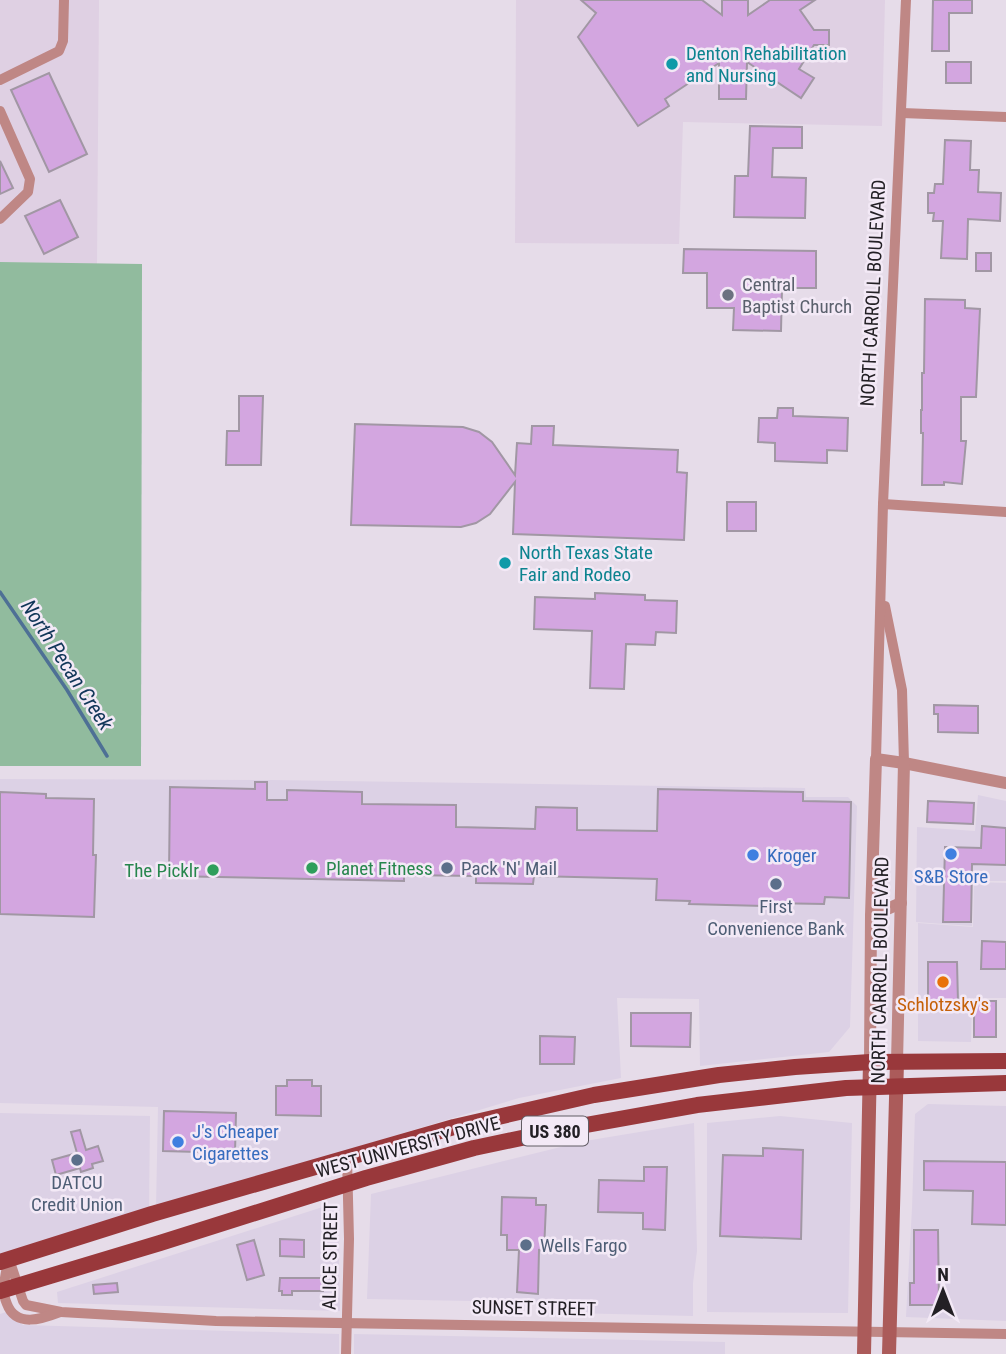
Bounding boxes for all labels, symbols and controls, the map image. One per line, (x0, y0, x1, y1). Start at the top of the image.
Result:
place label: Denton Rehabilitation and Nursing (686, 42, 847, 87)
marker: Denton Rehabilitation and Nursing (664, 56, 680, 72)
street label: NORTH CARROLL BOULEVARD (856, 179, 890, 407)
place label: Central Baptist Church (742, 273, 852, 318)
marker: Central Baptist Church (720, 287, 736, 303)
place label: North Texas State Fair and Rodeo (519, 541, 653, 586)
marker: North Texas State Fair and Rodeo (497, 555, 513, 571)
water label: North Pecan Creek (16, 595, 119, 735)
place label: Kroger (767, 844, 817, 867)
marker: S&B Store (943, 846, 959, 862)
marker: Kroger (745, 847, 761, 863)
street label: NORTH CARROLL BOULEVARD (867, 856, 893, 1084)
place label: Planet Fitness (326, 857, 433, 880)
place label: Pack 'N' Mail (461, 857, 557, 880)
place label: The Picklr (124, 859, 199, 882)
marker: Planet Fitness (304, 860, 320, 876)
marker: Pack 'N' Mail (439, 860, 455, 876)
marker: The Picklr (205, 862, 221, 878)
place label: S&B Store (914, 865, 988, 888)
marker: First Convenience Bank (768, 876, 784, 892)
place label: First Convenience Bank (707, 895, 845, 940)
marker: Schlotzsky's (935, 974, 951, 990)
place label: Schlotzsky's (897, 993, 989, 1016)
street label: WEST UNIVERSITY DRIVE (314, 1111, 502, 1183)
road number: US 380 (522, 1116, 588, 1146)
place label: J's Cheaper Cigarettes (192, 1120, 279, 1165)
marker: J's Cheaper Cigarettes (170, 1134, 186, 1150)
marker: DATCU Credit Union (69, 1152, 85, 1168)
place label: DATCU Credit Union (31, 1171, 123, 1216)
street label: ALICE STREET (318, 1202, 342, 1310)
place label: Wells Fargo (540, 1234, 627, 1257)
marker: Wells Fargo (518, 1237, 534, 1253)
north arrow (908, 1256, 978, 1326)
text: N (937, 1263, 949, 1286)
street label: SUNSET STREET (472, 1295, 597, 1321)

